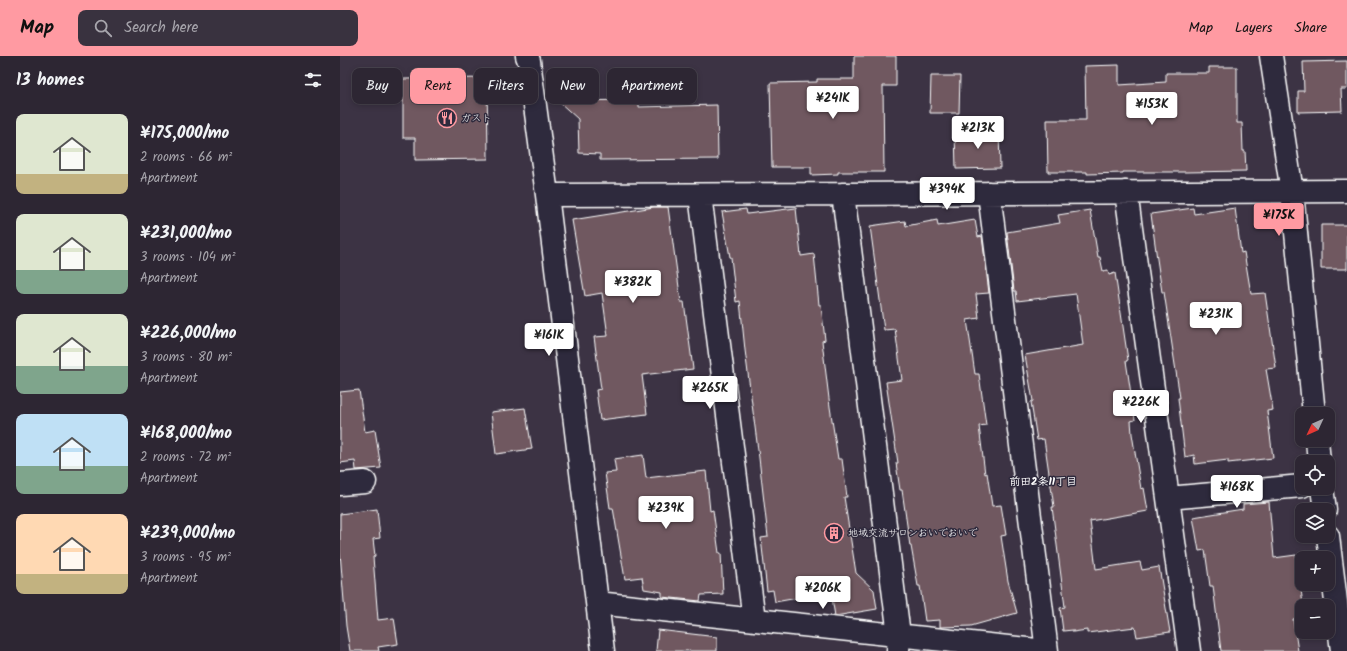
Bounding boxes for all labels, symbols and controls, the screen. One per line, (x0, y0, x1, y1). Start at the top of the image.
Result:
search box (78, 10, 358, 46)
text: Map (20, 13, 54, 43)
text: Search here (124, 16, 198, 40)
icon: search (92, 17, 114, 39)
text: Map (1189, 17, 1213, 39)
text: Layers (1235, 17, 1273, 39)
text: Share (1295, 17, 1327, 39)
text: 13 homes (16, 67, 84, 94)
chip: Buy (352, 68, 402, 104)
chip: Rent (410, 68, 466, 104)
chip: Filters (474, 68, 538, 104)
chip: New (546, 68, 599, 104)
chip: Apartment (607, 68, 697, 104)
icon: filters (302, 69, 324, 91)
pin: ¥241K (805, 86, 861, 120)
text: ¥241K (816, 88, 850, 109)
pin: ¥153K (1124, 92, 1180, 126)
text: ¥153K (1135, 94, 1169, 115)
restaurant icon: ガスト (436, 107, 458, 129)
place label: ガスト (461, 110, 492, 126)
pin: ¥213K (950, 116, 1006, 150)
text: ¥213K (961, 118, 995, 139)
text: ¥175,000/mo (140, 120, 229, 147)
icon: home (48, 130, 96, 178)
text: 2 rooms · 66 m² (140, 147, 232, 168)
text: Apartment (140, 168, 198, 189)
pin: ¥394K (919, 177, 975, 211)
text: ¥394K (929, 179, 965, 200)
pin: ¥175K (1251, 203, 1307, 237)
text: ¥175K (1263, 205, 1295, 226)
text: ¥231,000/mo (140, 220, 232, 247)
icon: home (48, 230, 96, 278)
text: 3 rooms · 104 m² (140, 247, 235, 268)
text: Apartment (140, 268, 198, 289)
pin: ¥382K (605, 270, 661, 304)
text: ¥382K (614, 272, 652, 293)
pin: ¥231K (1188, 302, 1244, 336)
text: ¥231K (1199, 304, 1233, 325)
text: ¥226,000/mo (140, 320, 237, 347)
pin: ¥161K (521, 323, 577, 357)
text: ¥161K (534, 325, 564, 346)
icon: home (48, 330, 96, 378)
text: 3 rooms · 80 m² (140, 347, 232, 368)
text: Apartment (140, 368, 198, 389)
pin: ¥265K (682, 376, 738, 410)
text: ¥265K (691, 378, 729, 399)
pin: ¥226K (1113, 390, 1169, 424)
text: ¥226K (1122, 392, 1160, 413)
north arrow (1295, 407, 1335, 447)
map controls (1295, 407, 1335, 639)
text: ¥168,000/mo (140, 420, 232, 447)
icon: home (48, 430, 96, 478)
text: 2 rooms · 72 m² (140, 447, 231, 468)
button: locate (1295, 455, 1335, 495)
text: Apartment (140, 468, 198, 489)
district label: 前田2条11丁目 (1009, 473, 1077, 491)
pin: ¥168K (1209, 475, 1265, 509)
text: ¥168K (1220, 477, 1254, 498)
pin: ¥239K (638, 496, 694, 530)
text: ¥239K (647, 498, 685, 519)
button: layers (1295, 503, 1335, 543)
text: ¥239,000/mo (140, 520, 235, 547)
building icon: 地域交流サロンおいでおいで (823, 522, 845, 544)
place label: 地域交流サロンおいでおいで (848, 525, 978, 541)
icon: home (48, 530, 96, 578)
text: 3 rooms · 95 m² (140, 547, 231, 568)
button: + (1295, 551, 1335, 591)
text: Apartment (140, 568, 198, 589)
pin: ¥206K (795, 576, 851, 610)
text: ¥206K (804, 578, 842, 599)
button: − (1295, 599, 1335, 639)

